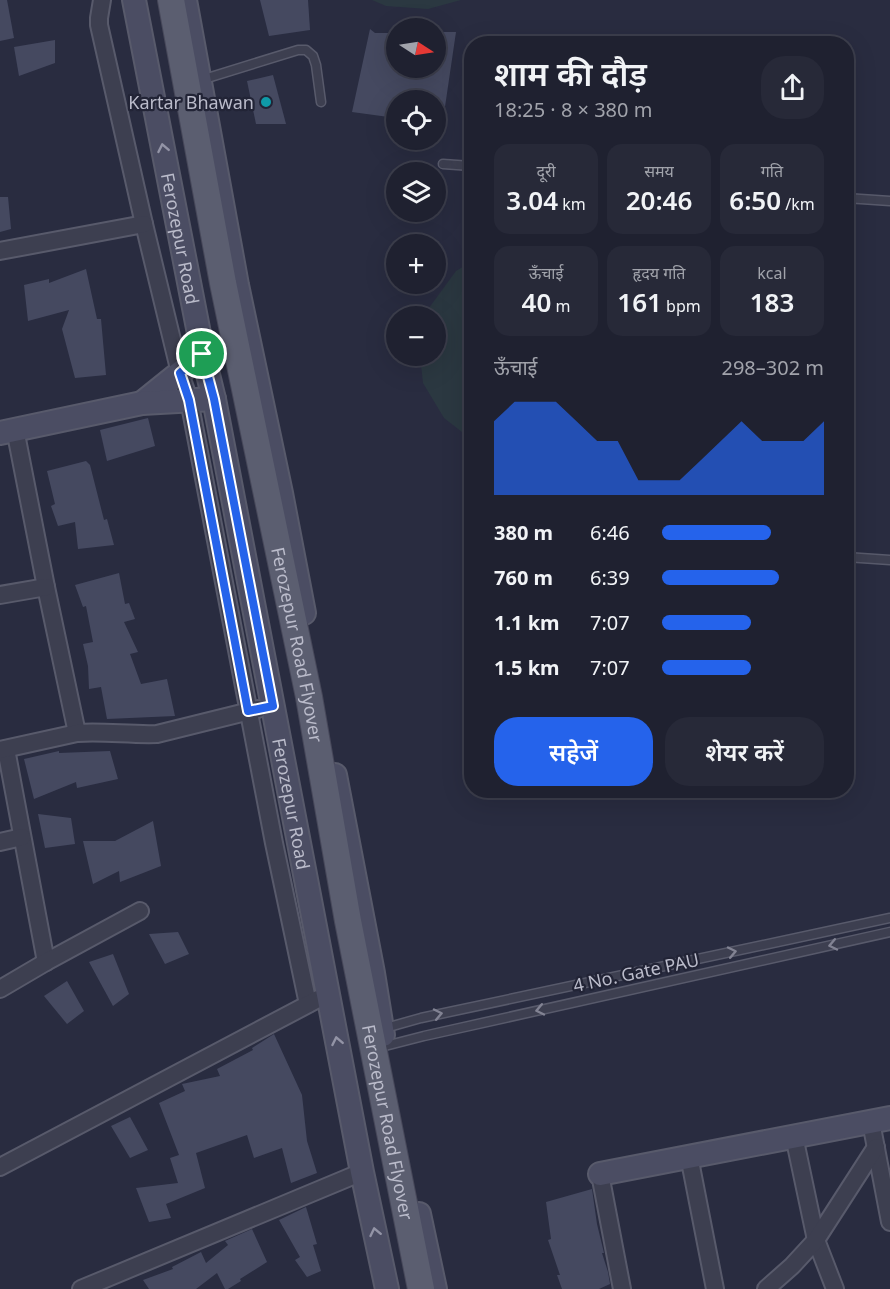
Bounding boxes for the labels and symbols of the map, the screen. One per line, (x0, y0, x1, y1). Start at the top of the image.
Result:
north arrow (386, 18, 446, 78)
place label: Kartar Bhawan (128, 90, 254, 114)
marker: Kartar Bhawan (259, 95, 273, 109)
one-way arrow (157, 144, 170, 154)
street label: Ferozepur Road (156, 171, 205, 306)
pin (176, 328, 227, 379)
street label: Ferozepur Road Flyover (266, 545, 329, 745)
street label: Ferozepur Road (267, 736, 316, 871)
one-way arrow (828, 938, 838, 951)
one-way arrow (727, 946, 737, 959)
street label: 4 No. Gate PAU (571, 947, 701, 997)
one-way arrow (535, 1003, 545, 1016)
one-way arrow (433, 1008, 443, 1021)
street label: Ferozepur Road Flyover (357, 1022, 419, 1222)
one-way arrow (331, 1036, 344, 1046)
one-way arrow (369, 1227, 382, 1237)

